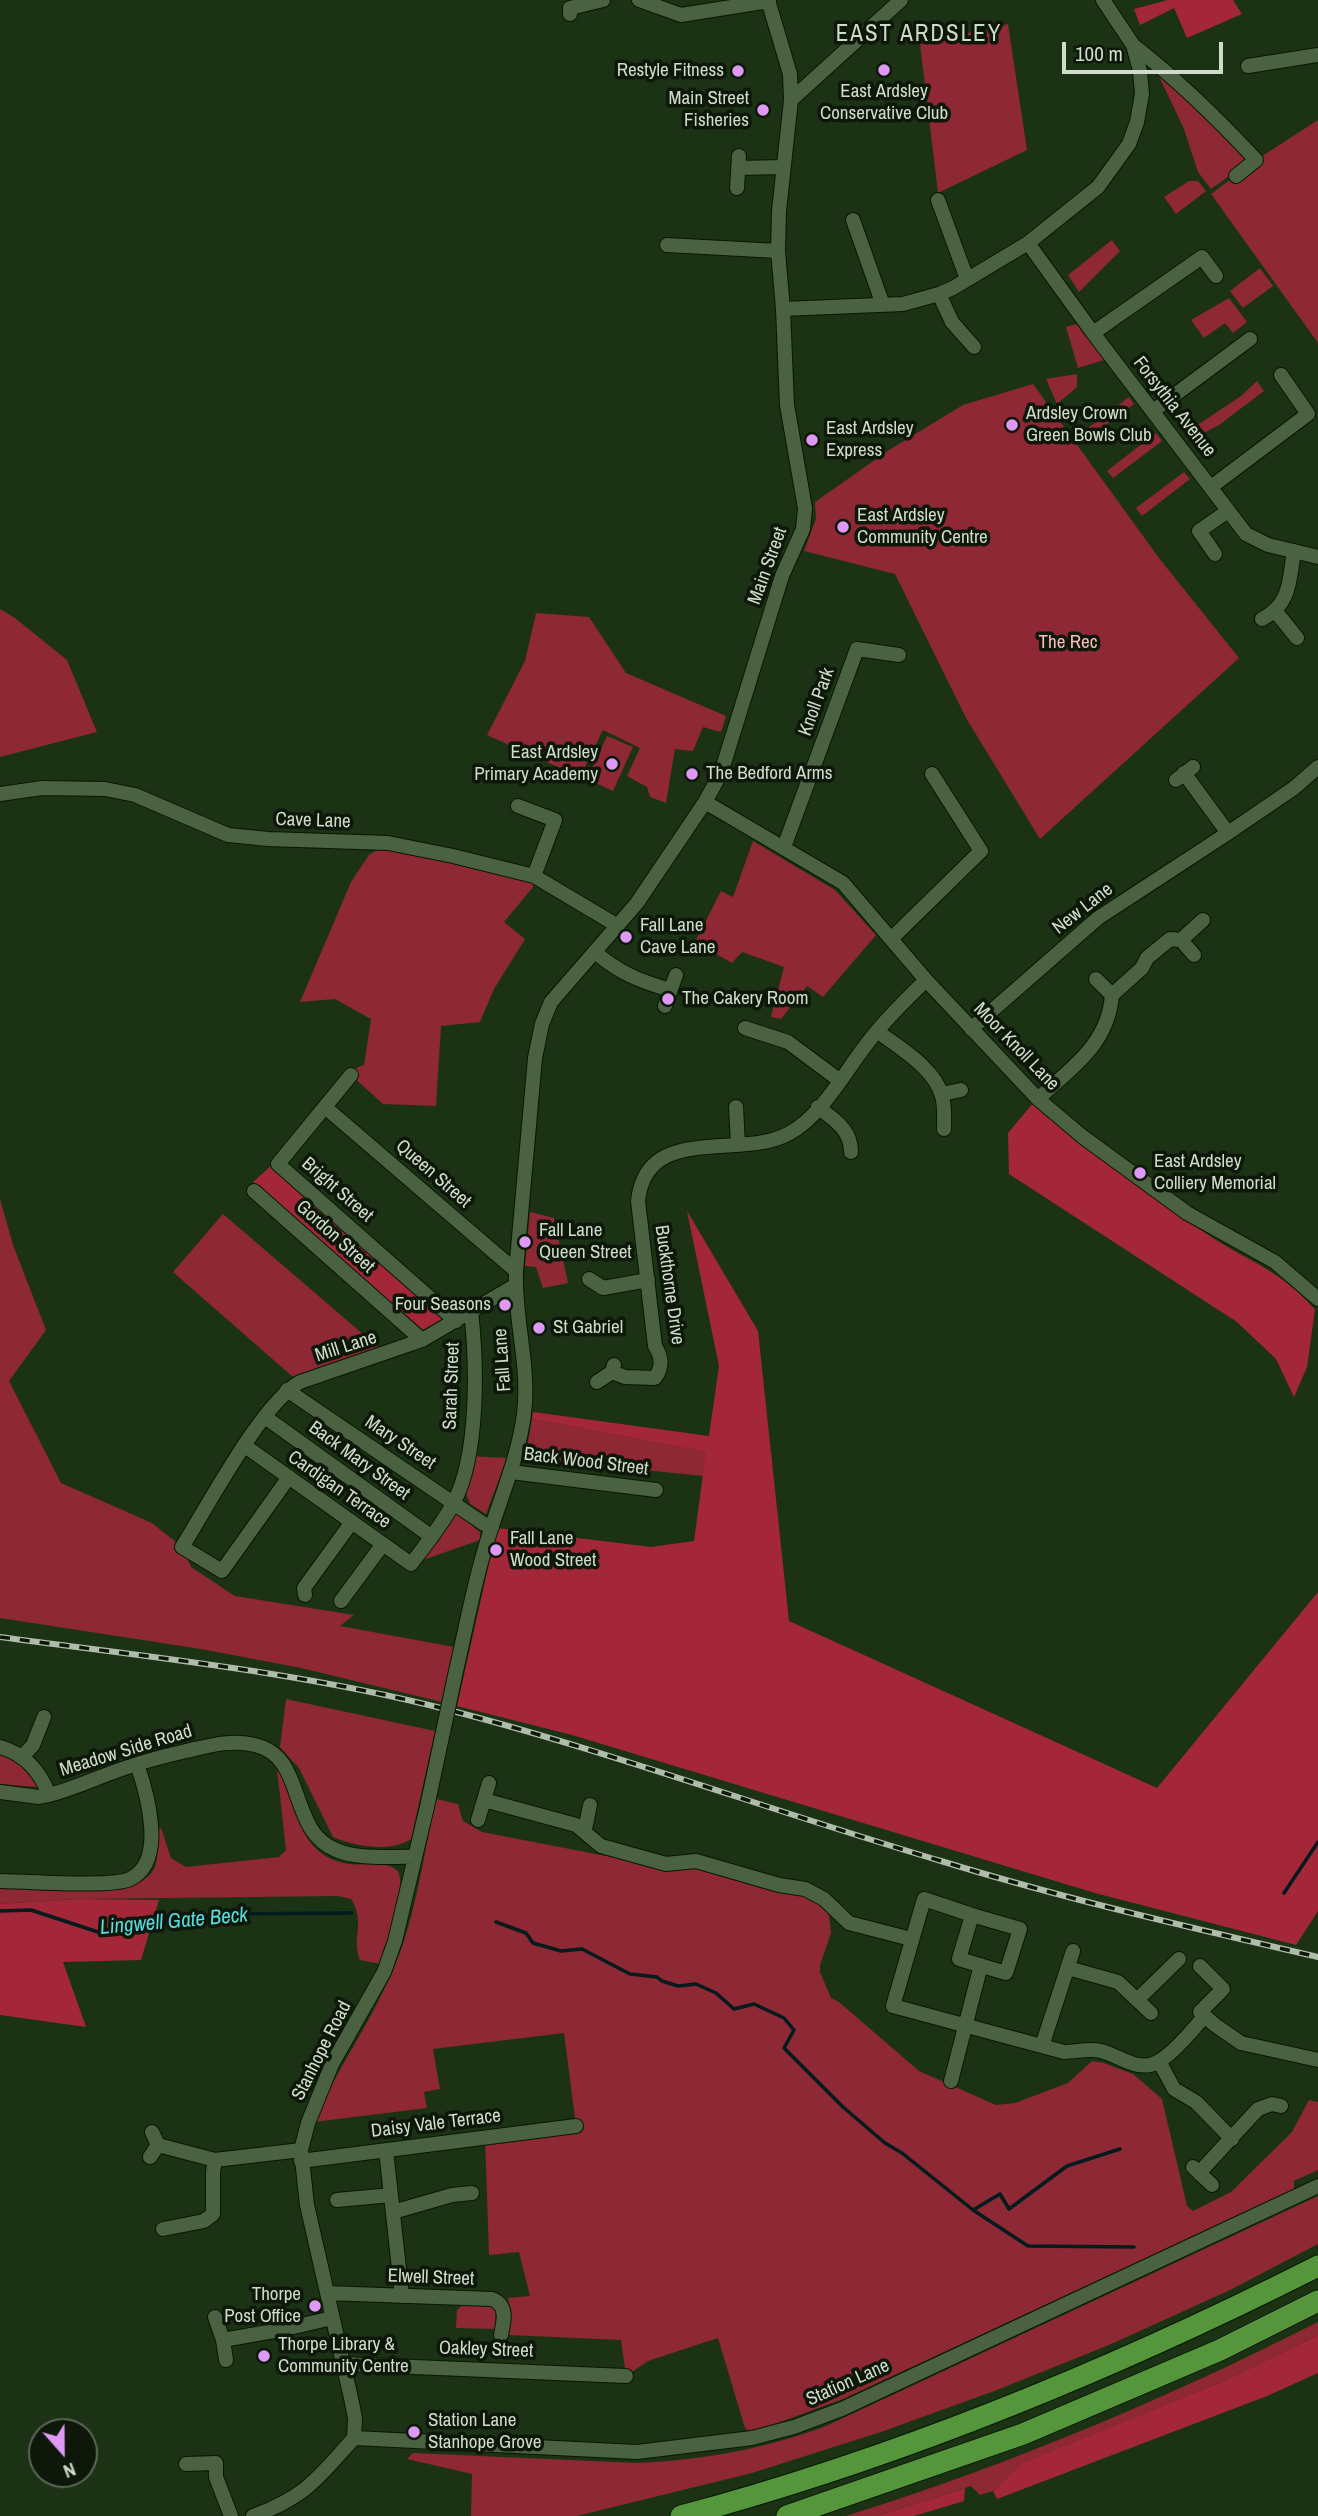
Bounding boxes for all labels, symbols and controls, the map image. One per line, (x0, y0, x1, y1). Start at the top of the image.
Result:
district label: EAST ARDSLEY (837, 21, 1001, 49)
scale bar (1066, 28, 1227, 72)
text: 100 m (1075, 39, 1123, 68)
place label: Restyle Fitness (617, 60, 724, 82)
marker: East Ardsley Conservative Club (876, 62, 892, 78)
marker: Restyle Fitness (730, 63, 746, 79)
place label: East Ardsley Conservative Club (820, 81, 948, 125)
place label: Main Street Fisheries (668, 88, 749, 132)
marker: Main Street Fisheries (755, 102, 771, 118)
street label: Forsythia Avenue (1128, 352, 1220, 462)
place label: Ardsley Crown Green Bowls Club (1026, 403, 1152, 447)
marker: Ardsley Crown Green Bowls Club (1004, 417, 1020, 433)
place label: East Ardsley Express (826, 418, 913, 462)
marker: East Ardsley Express (804, 432, 820, 448)
place label: East Ardsley Community Centre (857, 505, 988, 549)
marker: East Ardsley Community Centre (835, 519, 851, 535)
street label: Main Street (744, 524, 792, 608)
park label: The Rec (1039, 632, 1097, 654)
street label: Knoll Park (794, 665, 840, 739)
place label: East Ardsley Primary Academy (474, 742, 598, 786)
marker: East Ardsley Primary Academy (604, 756, 620, 772)
place label: The Bedford Arms (706, 763, 832, 785)
marker: The Bedford Arms (684, 766, 700, 782)
street label: Cave Lane (275, 808, 351, 834)
street label: New Lane (1048, 878, 1118, 940)
place label: Fall Lane Cave Lane (640, 915, 715, 959)
marker: Fall Lane Cave Lane (618, 929, 634, 945)
place label: The Cakery Room (682, 988, 808, 1010)
marker: The Cakery Room (660, 991, 676, 1007)
street label: Moor Knoll Lane (968, 998, 1064, 1096)
street label: Queen Street (391, 1135, 475, 1213)
place label: East Ardsley Colliery Memorial (1154, 1151, 1276, 1195)
street label: Bright Street (297, 1153, 377, 1227)
marker: East Ardsley Colliery Memorial (1132, 1165, 1148, 1181)
street label: Gordon Street (291, 1196, 379, 1278)
place label: Fall Lane Queen Street (539, 1220, 632, 1264)
street label: Buckthorne Drive (649, 1224, 689, 1346)
marker: Fall Lane Queen Street (517, 1234, 533, 1250)
place label: Four Seasons (395, 1294, 491, 1316)
marker: Four Seasons (497, 1297, 513, 1313)
place label: St Gabriel (553, 1317, 623, 1339)
marker: St Gabriel (531, 1320, 547, 1336)
street label: Mill Lane (312, 1326, 380, 1368)
street label: Fall Lane (489, 1328, 517, 1392)
street label: Sarah Street (439, 1342, 465, 1430)
street label: Mary Street (360, 1411, 440, 1475)
street label: Back Mary Street (304, 1417, 414, 1505)
street label: Back Wood Street (522, 1443, 650, 1481)
street label: Cardigan Terrace (283, 1446, 395, 1534)
place label: Fall Lane Wood Street (510, 1528, 596, 1572)
marker: Fall Lane Wood Street (488, 1542, 504, 1558)
street label: Meadow Side Road (57, 1720, 195, 1782)
water label: Lingwell Gate Beck (99, 1903, 249, 1941)
street label: Stanhope Road (287, 1998, 357, 2104)
street label: Daisy Vale Terrace (370, 2105, 502, 2143)
street label: Elwell Street (387, 2265, 475, 2291)
place label: Thorpe Post Office (224, 2284, 301, 2328)
marker: Thorpe Post Office (307, 2298, 323, 2314)
place label: Thorpe Library & Community Centre (278, 2334, 409, 2378)
street label: Oakley Street (438, 2337, 534, 2363)
marker: Thorpe Library & Community Centre (256, 2348, 272, 2364)
street label: Station Lane (803, 2355, 893, 2411)
place label: Station Lane Stanhope Grove (428, 2410, 541, 2454)
north arrow (28, 2418, 98, 2488)
marker: Station Lane Stanhope Grove (406, 2424, 422, 2440)
text: N (60, 2457, 80, 2485)

